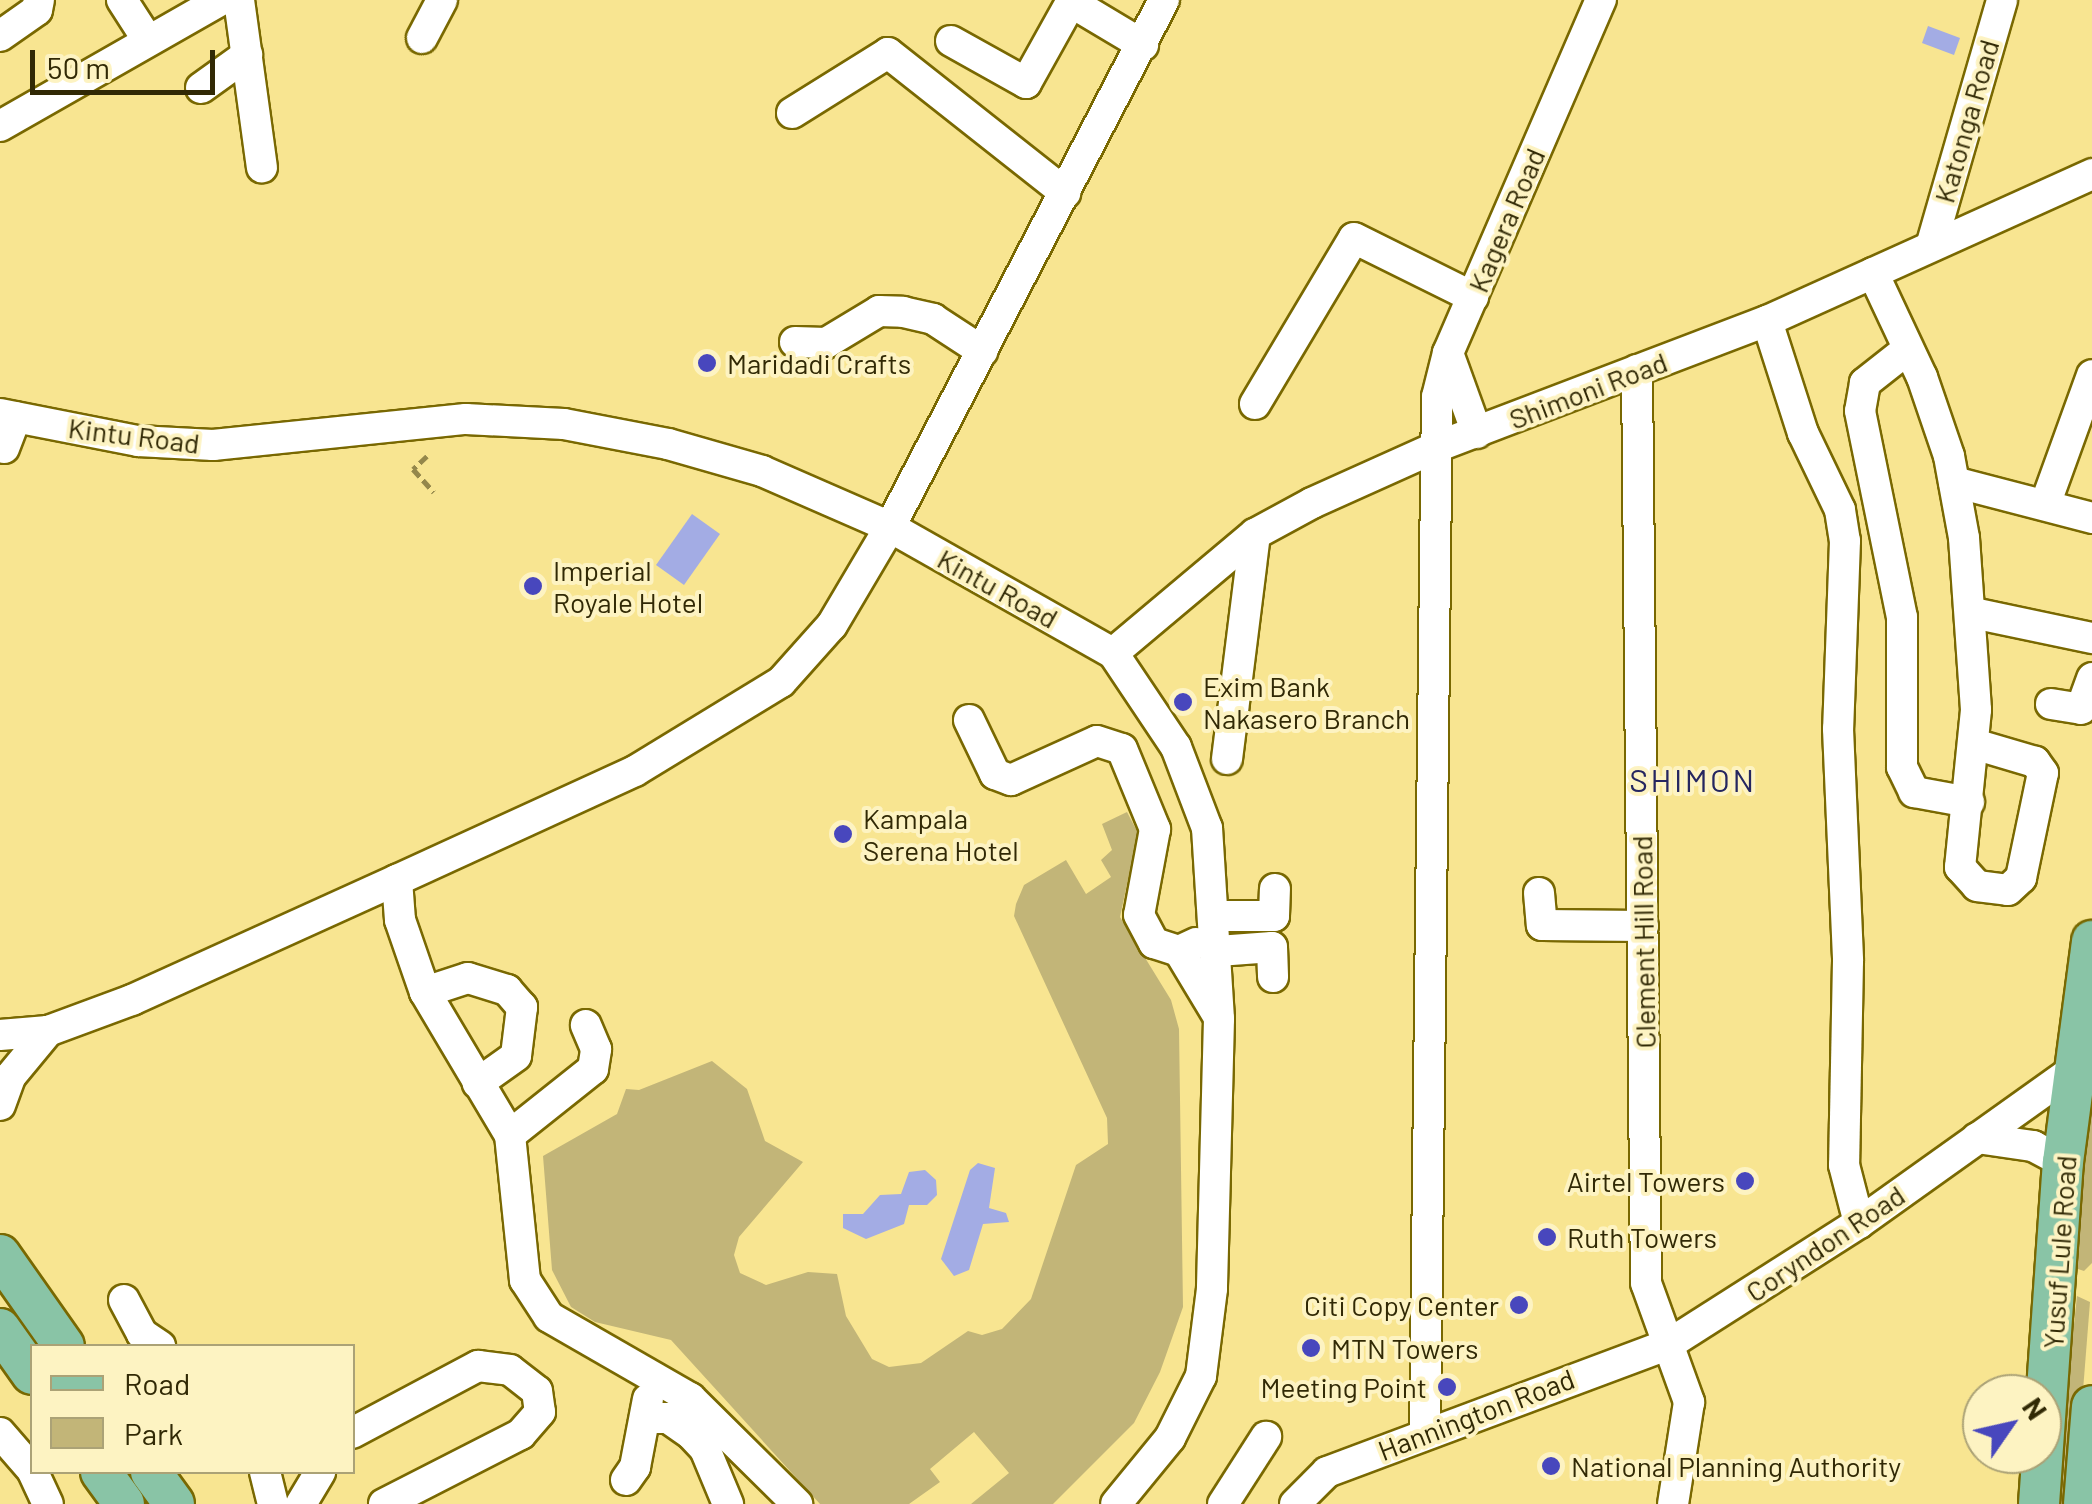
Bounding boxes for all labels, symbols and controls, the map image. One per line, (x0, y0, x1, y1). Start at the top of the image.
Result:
scale bar (35, 30, 220, 92)
street label: Katonga Road (1927, 36, 2005, 206)
text: 50 m (47, 49, 110, 85)
street label: Kagera Road (1461, 143, 1551, 297)
street label: Shimoni Road (1504, 344, 1672, 436)
place label: Maridadi Crafts (727, 346, 911, 380)
marker: Maridadi Crafts (696, 352, 718, 374)
street label: Kintu Road (66, 410, 202, 460)
street label: Kintu Road (932, 541, 1064, 635)
place label: Imperial Royale Hotel (553, 553, 703, 619)
marker: Imperial Royale Hotel (522, 575, 544, 597)
place label: Exim Bank Nakasero Branch (1203, 669, 1410, 735)
marker: Exim Bank Nakasero Branch (1172, 691, 1194, 713)
district label: SHIMON (1629, 760, 1757, 798)
place label: Kampala Serena Hotel (863, 801, 1019, 867)
marker: Kampala Serena Hotel (832, 823, 854, 845)
street label: Clement Hill Road (1624, 835, 1662, 1049)
street label: Yusuf Lule Road (2035, 1154, 2083, 1350)
place label: Airtel Towers (1567, 1164, 1725, 1198)
marker: Airtel Towers (1734, 1170, 1756, 1192)
street label: Coryndon Road (1739, 1178, 1911, 1308)
place label: Ruth Towers (1567, 1220, 1717, 1254)
marker: Ruth Towers (1536, 1226, 1558, 1248)
place label: Citi Copy Center (1304, 1288, 1499, 1322)
marker: Citi Copy Center (1508, 1294, 1530, 1316)
place label: MTN Towers (1331, 1331, 1478, 1365)
marker: MTN Towers (1300, 1337, 1322, 1359)
legend (30, 1344, 355, 1474)
street label: Hannington Road (1373, 1361, 1579, 1467)
text: Road (124, 1365, 190, 1401)
place label: Meeting Point (1261, 1370, 1427, 1404)
north arrow (1962, 1374, 2062, 1474)
marker: Meeting Point (1436, 1376, 1458, 1398)
text: N (2016, 1391, 2055, 1426)
text: Park (124, 1415, 183, 1451)
place label: National Planning Authority (1571, 1449, 1901, 1483)
marker: National Planning Authority (1540, 1455, 1562, 1477)

